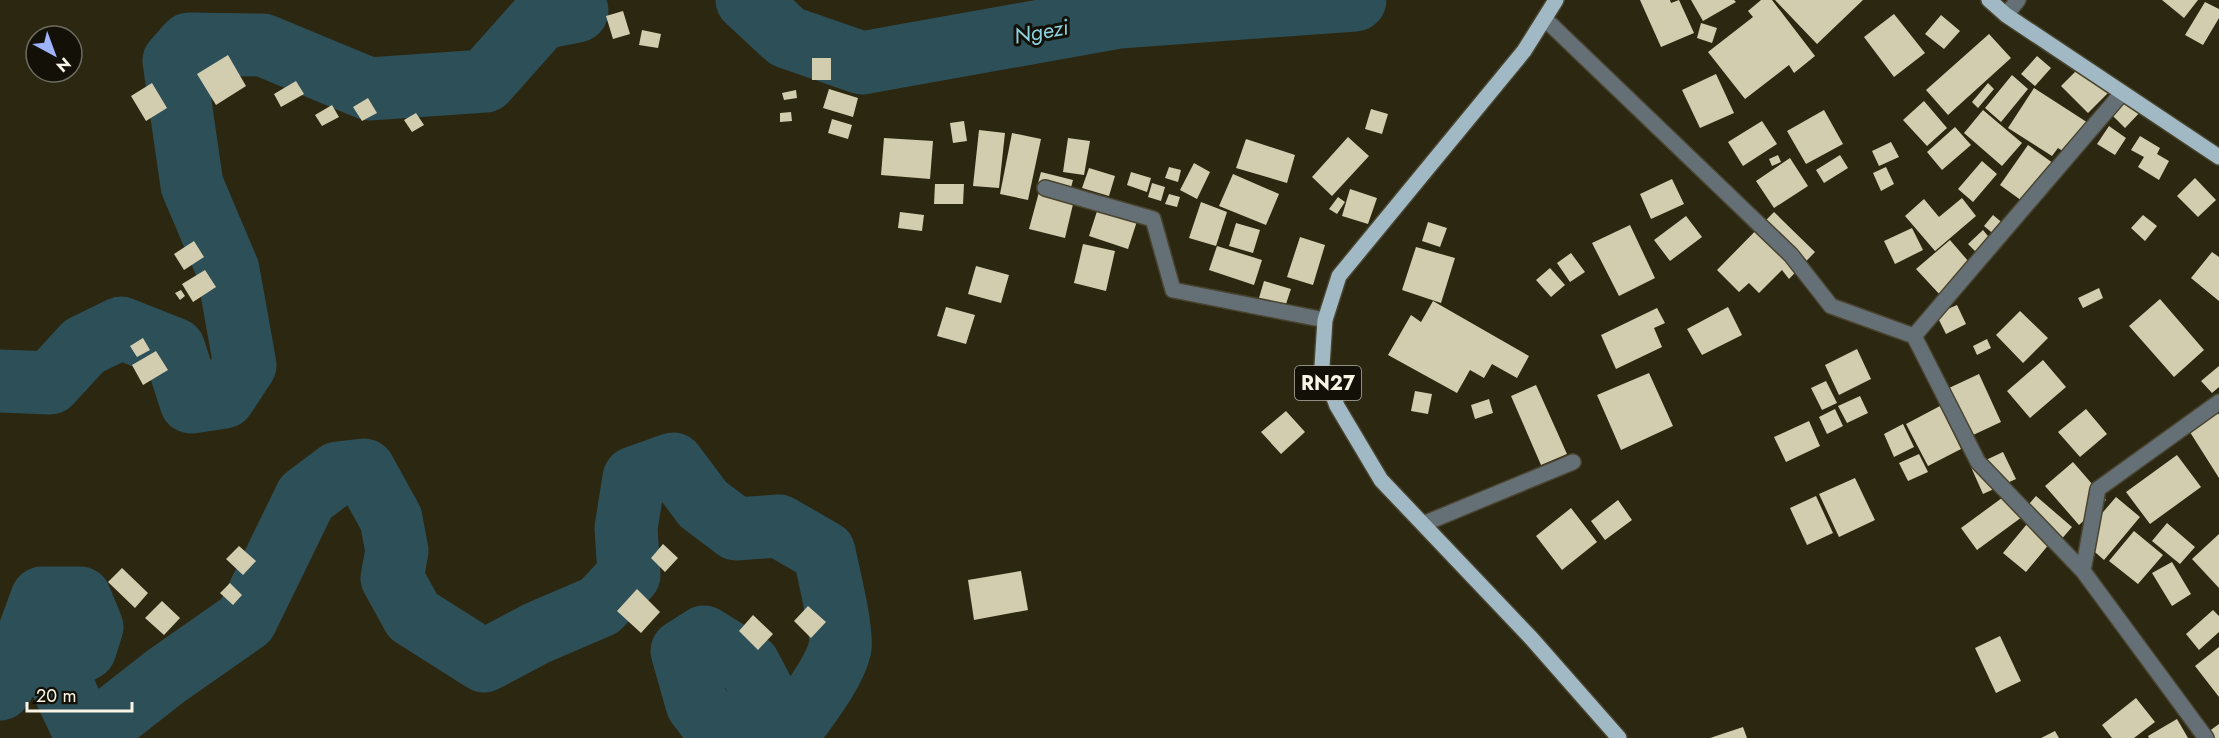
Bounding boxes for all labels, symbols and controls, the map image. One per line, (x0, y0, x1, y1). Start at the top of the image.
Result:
water label: Ngezi (1011, 10, 1071, 52)
north arrow (24, 24, 84, 84)
text: N (51, 52, 76, 78)
road number: RN27 (1295, 366, 1361, 400)
scale bar (27, 675, 132, 713)
text: 20 m (36, 683, 76, 709)

